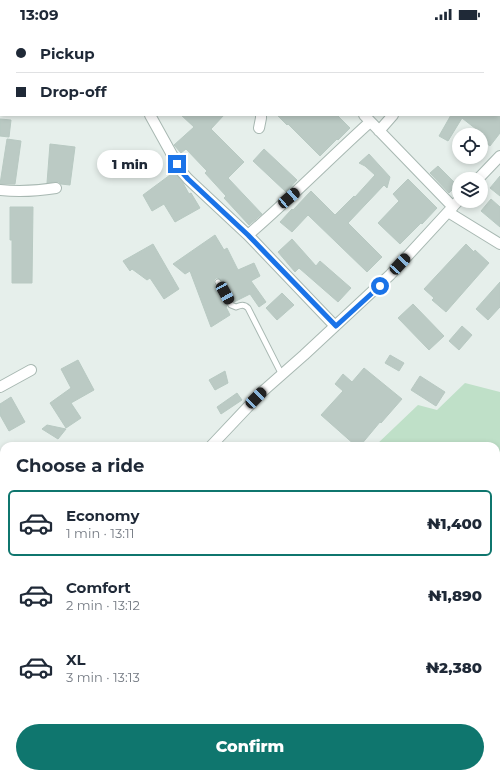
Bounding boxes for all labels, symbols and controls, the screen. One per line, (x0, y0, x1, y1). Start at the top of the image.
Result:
text: 13:09 (20, 5, 58, 24)
text: Pickup (40, 44, 95, 63)
text: Drop-off (40, 82, 107, 101)
map controls (452, 128, 488, 208)
button: locate (452, 128, 488, 164)
callout: 1 min (97, 150, 163, 178)
route end (168, 155, 186, 173)
text: 1 min (112, 156, 148, 172)
button: layers (452, 172, 488, 208)
car (276, 186, 302, 210)
car (387, 251, 413, 277)
route start (371, 277, 389, 295)
car (214, 280, 236, 306)
car (243, 385, 269, 411)
text: Choose a ride (16, 455, 144, 477)
icon: car (18, 505, 54, 541)
text: Economy (66, 506, 139, 525)
text: ₦1,400 (427, 514, 482, 533)
text: 1 min · 13:11 (66, 525, 134, 541)
icon: car (18, 577, 54, 613)
text: Comfort (66, 578, 131, 597)
text: ₦1,890 (428, 586, 482, 605)
text: 2 min · 13:12 (66, 597, 140, 613)
icon: car (18, 649, 54, 685)
text: XL (66, 650, 85, 669)
text: ₦2,380 (425, 658, 482, 677)
text: 3 min · 13:13 (66, 669, 140, 685)
button: Confirm (16, 724, 484, 770)

